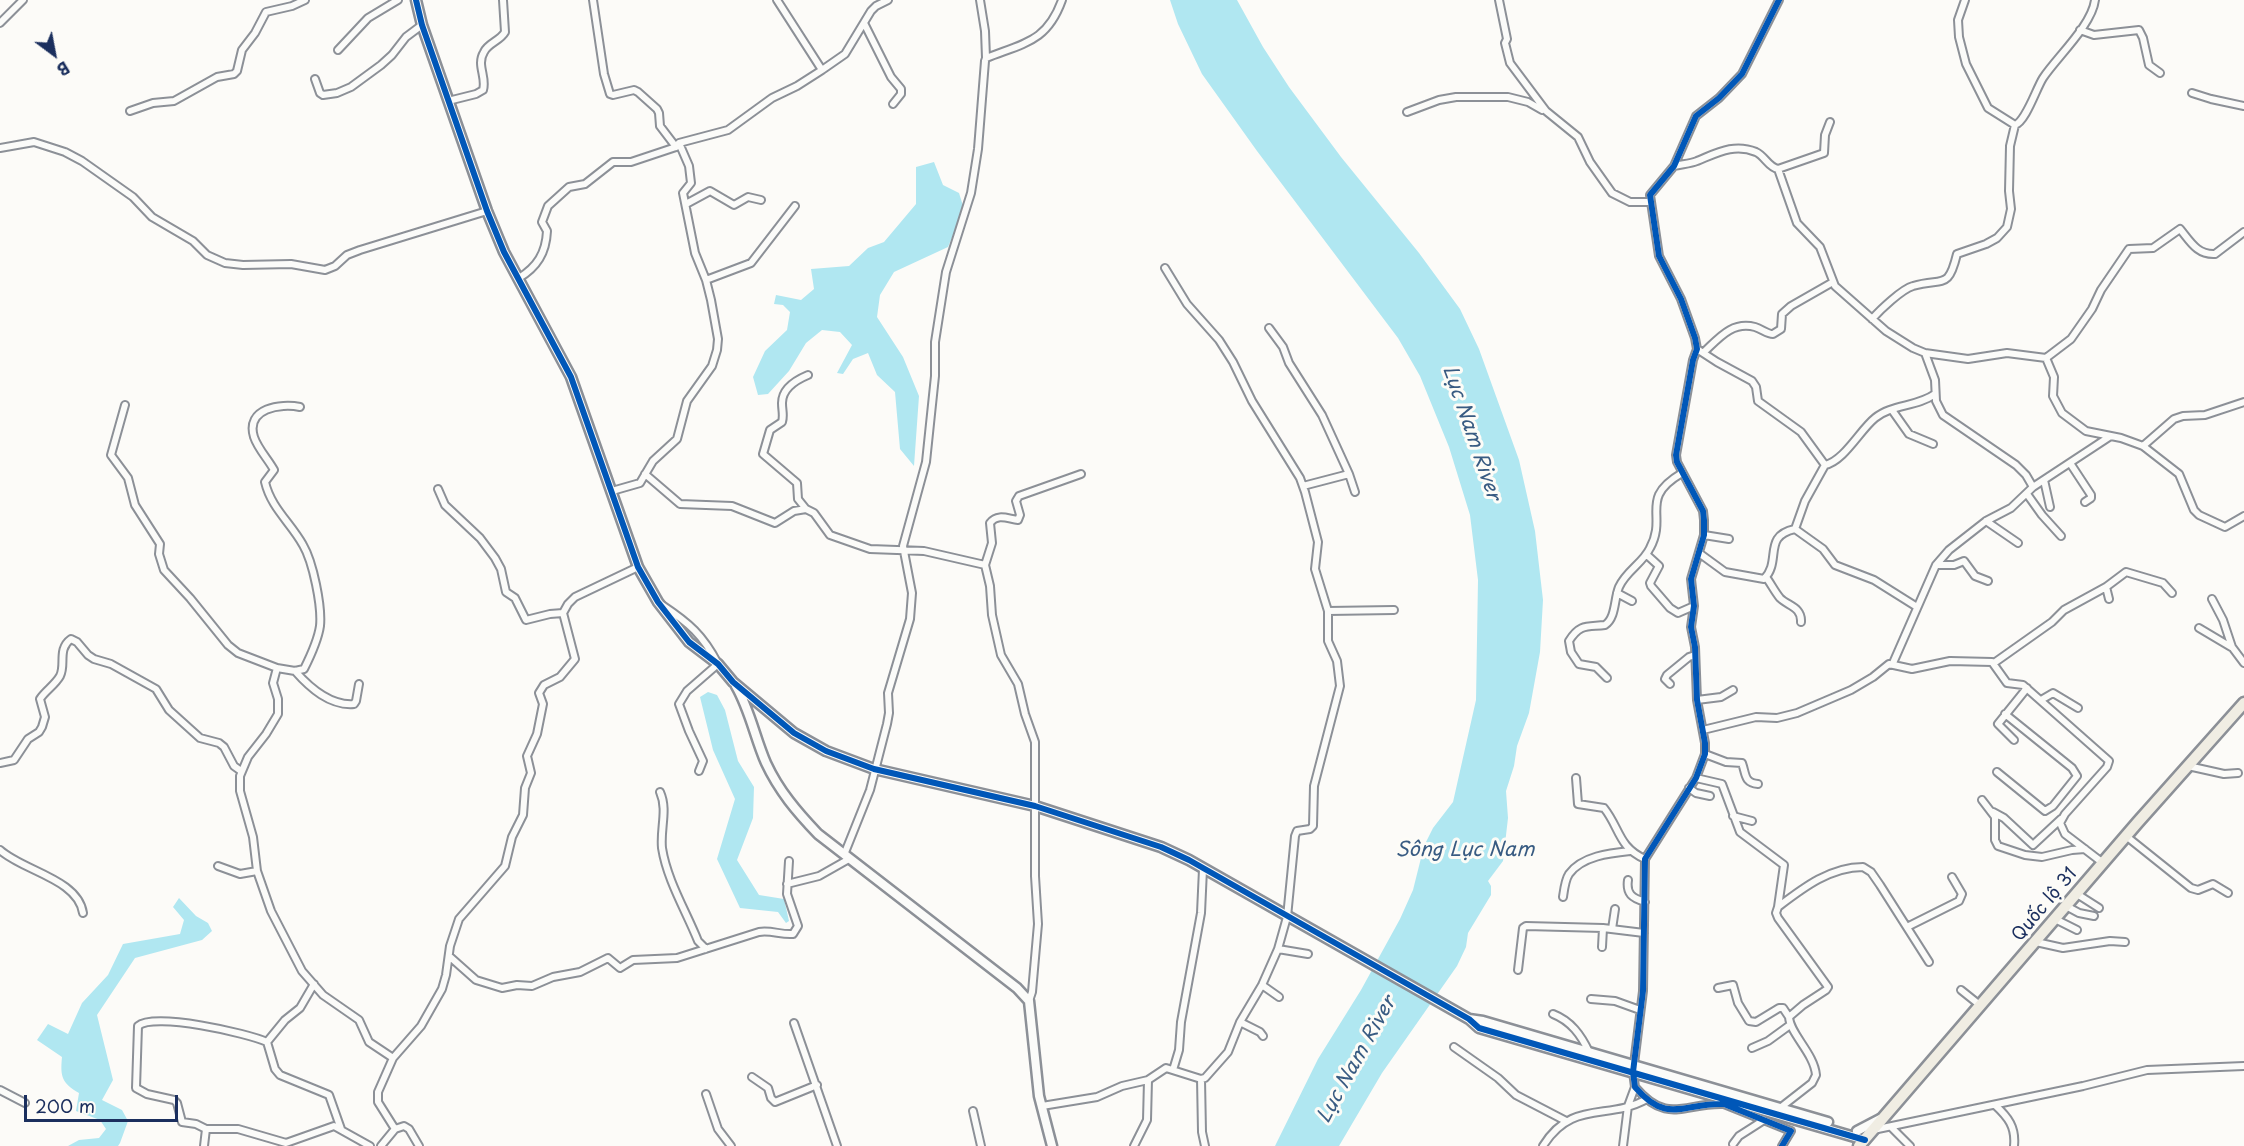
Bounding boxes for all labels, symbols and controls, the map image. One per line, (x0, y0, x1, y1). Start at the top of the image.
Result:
north arrow (24, 24, 84, 84)
text: B (53, 56, 75, 82)
water label: Lục Nam River (1437, 363, 1505, 503)
water label: Sông Lục Nam (1396, 838, 1534, 862)
street label: Quốc lộ 31 (2008, 864, 2082, 946)
water label: Lục Nam River (1312, 993, 1402, 1127)
scale bar (27, 1083, 182, 1121)
text: 200 m (35, 1092, 95, 1119)

